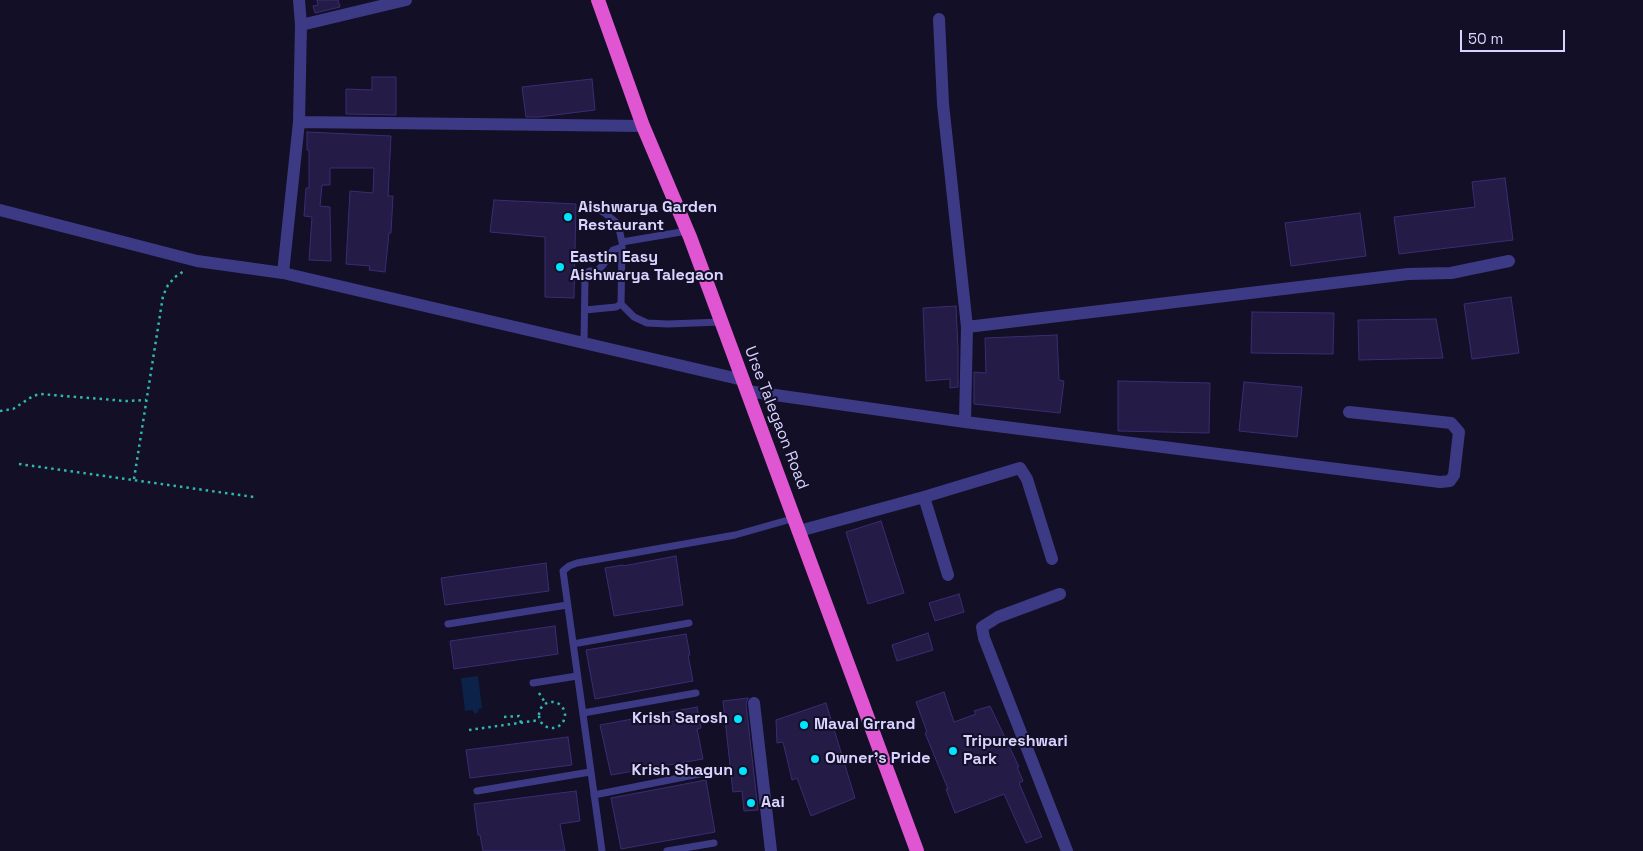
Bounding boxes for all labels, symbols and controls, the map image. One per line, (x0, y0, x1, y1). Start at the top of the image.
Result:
scale bar (1463, 20, 1568, 52)
text: 50 m (1468, 29, 1503, 48)
place label: Aishwarya Garden Restaurant (578, 198, 717, 236)
marker: Aishwarya Garden Restaurant (562, 211, 574, 223)
place label: Eastin Easy Aishwarya Talegaon (570, 248, 724, 286)
marker: Eastin Easy Aishwarya Talegaon (554, 261, 566, 273)
street label: Urse Talegaon Road (740, 344, 812, 492)
place label: Krish Sarosh (632, 709, 728, 729)
marker: Krish Sarosh (732, 713, 744, 725)
place label: Maval Grrand (814, 715, 915, 735)
marker: Maval Grrand (798, 719, 810, 731)
place label: Tripureshwari Park (963, 732, 1068, 770)
marker: Tripureshwari Park (947, 745, 959, 757)
place label: Owner's Pride (825, 749, 930, 769)
marker: Owner's Pride (809, 753, 821, 765)
place label: Krish Shagun (632, 761, 733, 781)
marker: Krish Shagun (737, 765, 749, 777)
place label: Aai (761, 793, 785, 813)
marker: Aai (745, 797, 757, 809)

